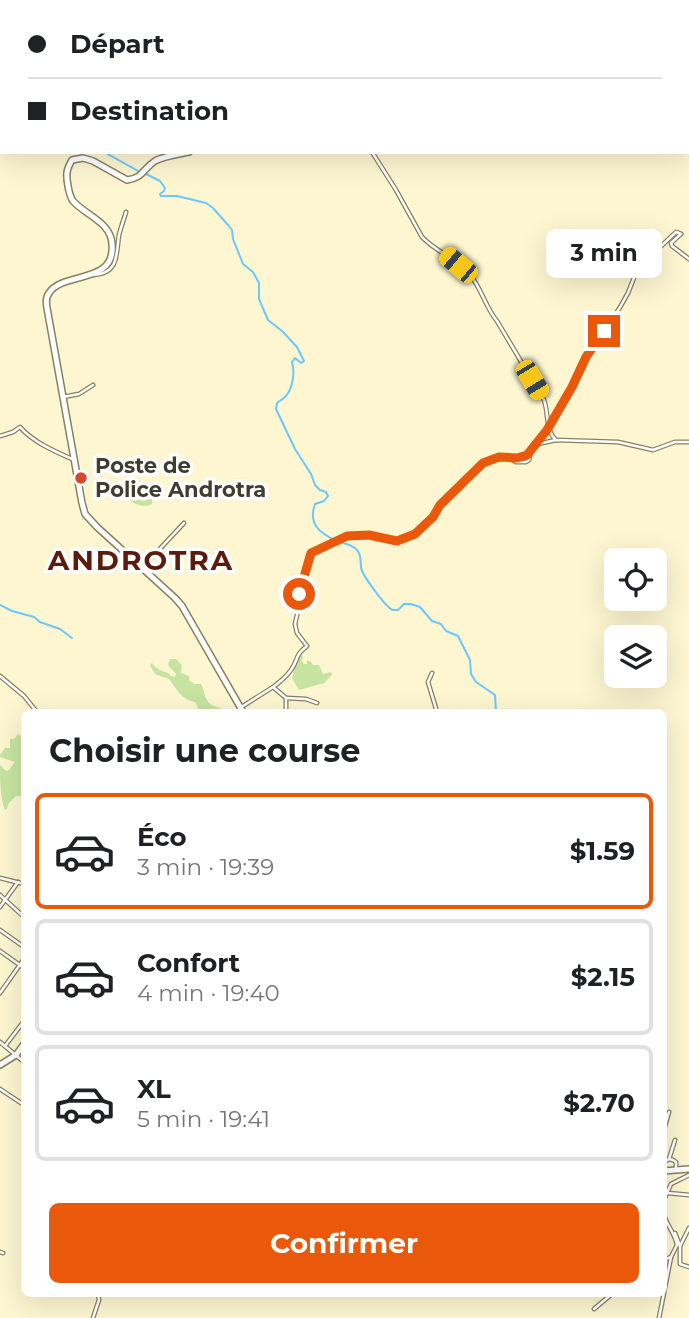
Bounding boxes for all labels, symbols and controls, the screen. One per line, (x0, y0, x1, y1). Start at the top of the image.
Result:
text: Départ (70, 28, 165, 60)
text: Destination (70, 95, 229, 127)
callout: 3 min (546, 230, 662, 278)
text: 3 min (570, 239, 638, 267)
car (436, 243, 481, 287)
route end (588, 315, 620, 347)
car (513, 357, 552, 403)
place label: Poste de Police Androtra (95, 453, 266, 502)
marker: Poste de Police Androtra (73, 470, 89, 486)
district label: ANDROTRA (47, 543, 234, 577)
map controls (604, 548, 667, 688)
button: locate (604, 548, 667, 611)
route start (283, 578, 315, 610)
button: layers (604, 625, 667, 688)
text: Choisir une course (49, 731, 361, 770)
icon: car (53, 820, 116, 883)
text: Éco (137, 821, 187, 853)
text: $1.59 (570, 835, 635, 867)
text: 3 min · 19:39 (137, 853, 274, 881)
icon: car (53, 946, 116, 1009)
text: Confort (137, 947, 240, 979)
text: $2.15 (571, 961, 635, 993)
text: 4 min · 19:40 (137, 979, 280, 1007)
icon: car (53, 1072, 116, 1135)
text: XL (137, 1073, 171, 1105)
text: $2.70 (563, 1087, 635, 1119)
text: 5 min · 19:41 (137, 1105, 270, 1133)
button: Confirmer (49, 1203, 639, 1283)

